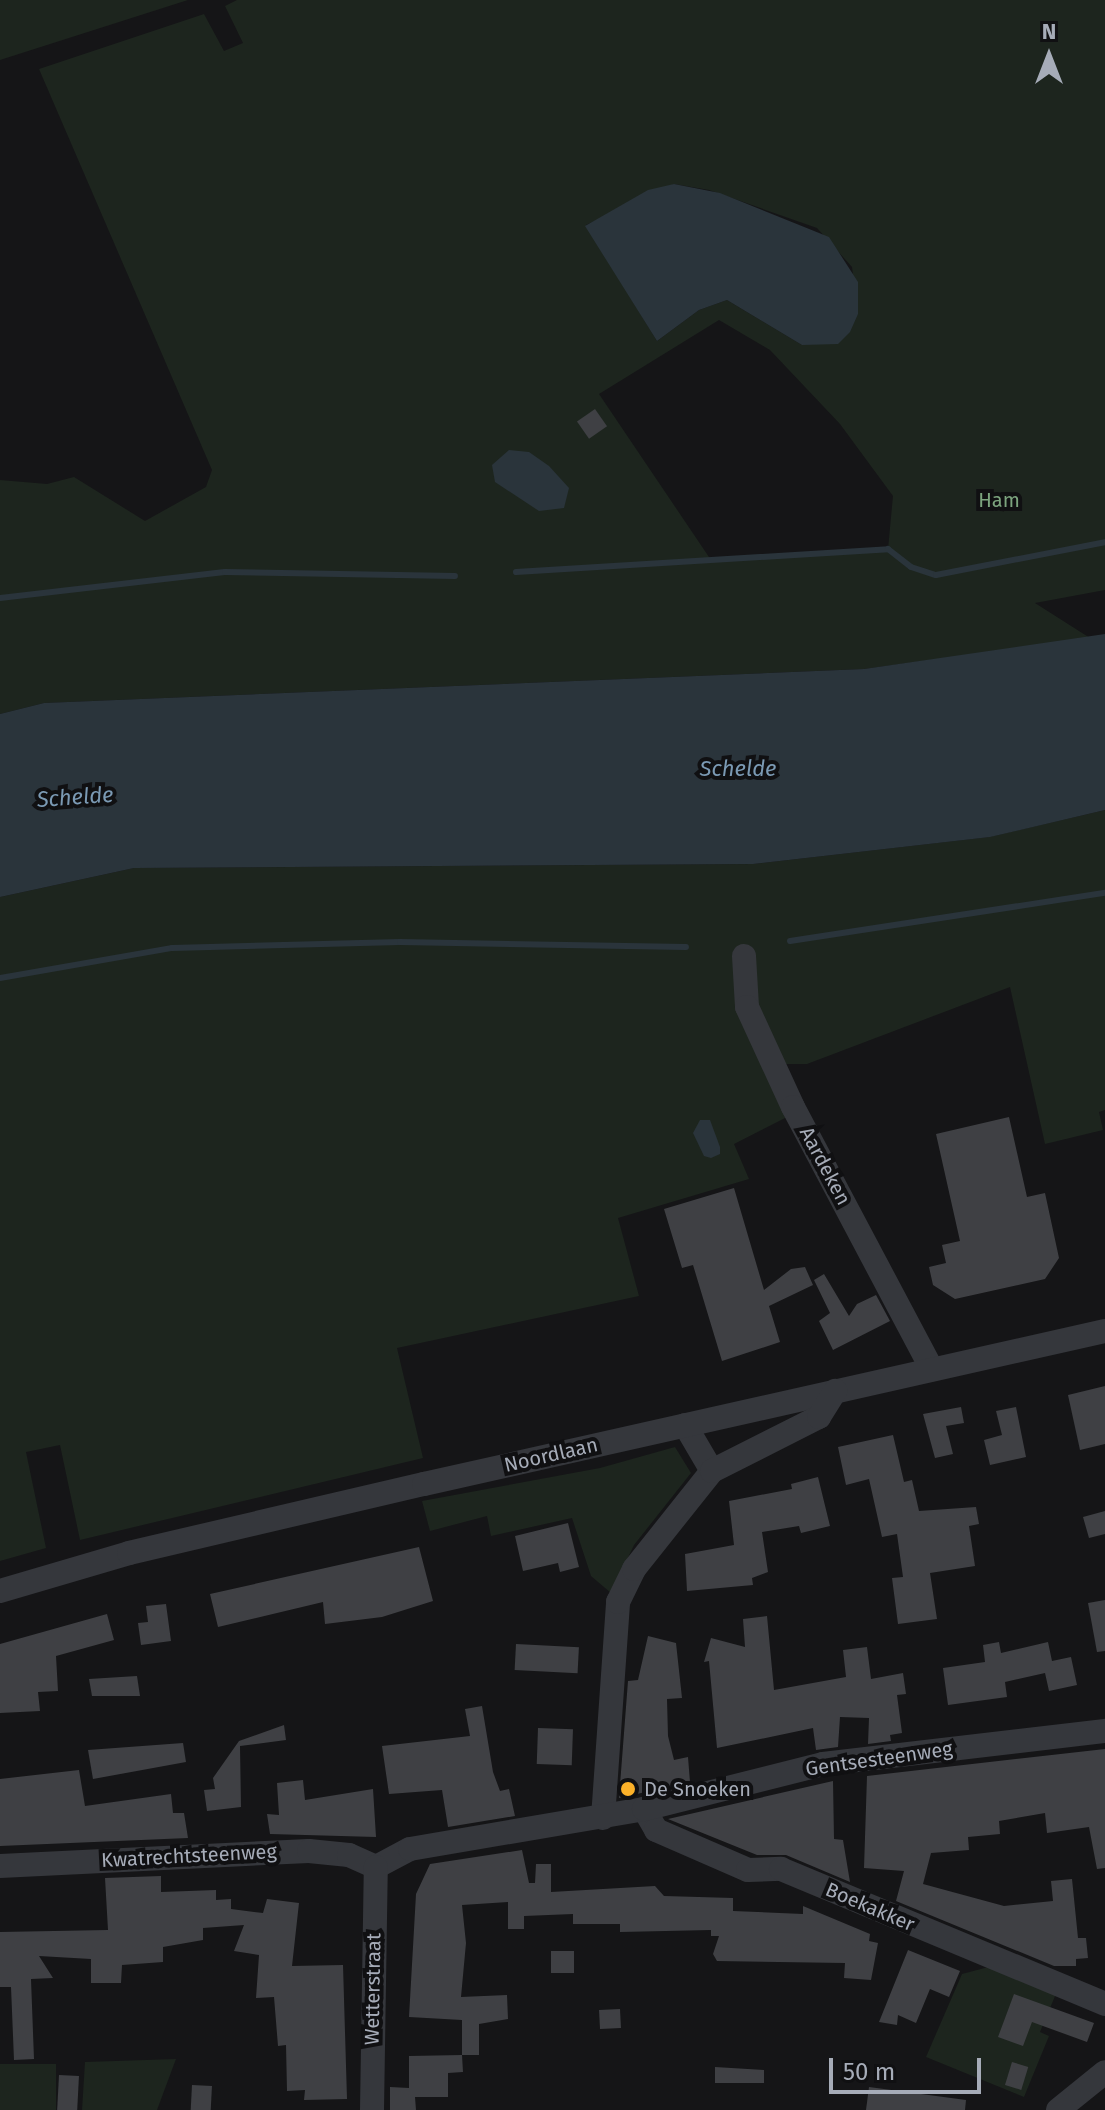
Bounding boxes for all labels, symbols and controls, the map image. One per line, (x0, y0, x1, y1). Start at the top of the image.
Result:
north arrow (1009, 16, 1089, 96)
text: N (1042, 18, 1056, 45)
park label: Ham (978, 488, 1020, 512)
water label: Schelde (700, 756, 776, 782)
water label: Schelde (36, 781, 114, 813)
street label: Aardeken (794, 1123, 856, 1209)
street label: Noordlaan (502, 1433, 600, 1477)
street label: Gentsesteenweg (804, 1737, 954, 1781)
place label: De Snoeken (644, 1777, 751, 1801)
marker: De Snoeken (619, 1780, 637, 1798)
street label: Kwatrechtsteenweg (101, 1839, 277, 1873)
street label: Boekakker (822, 1877, 918, 1937)
street label: Wetterstraat (360, 1933, 386, 2045)
scale bar (833, 2042, 985, 2092)
text: 50 m (843, 2058, 895, 2086)

